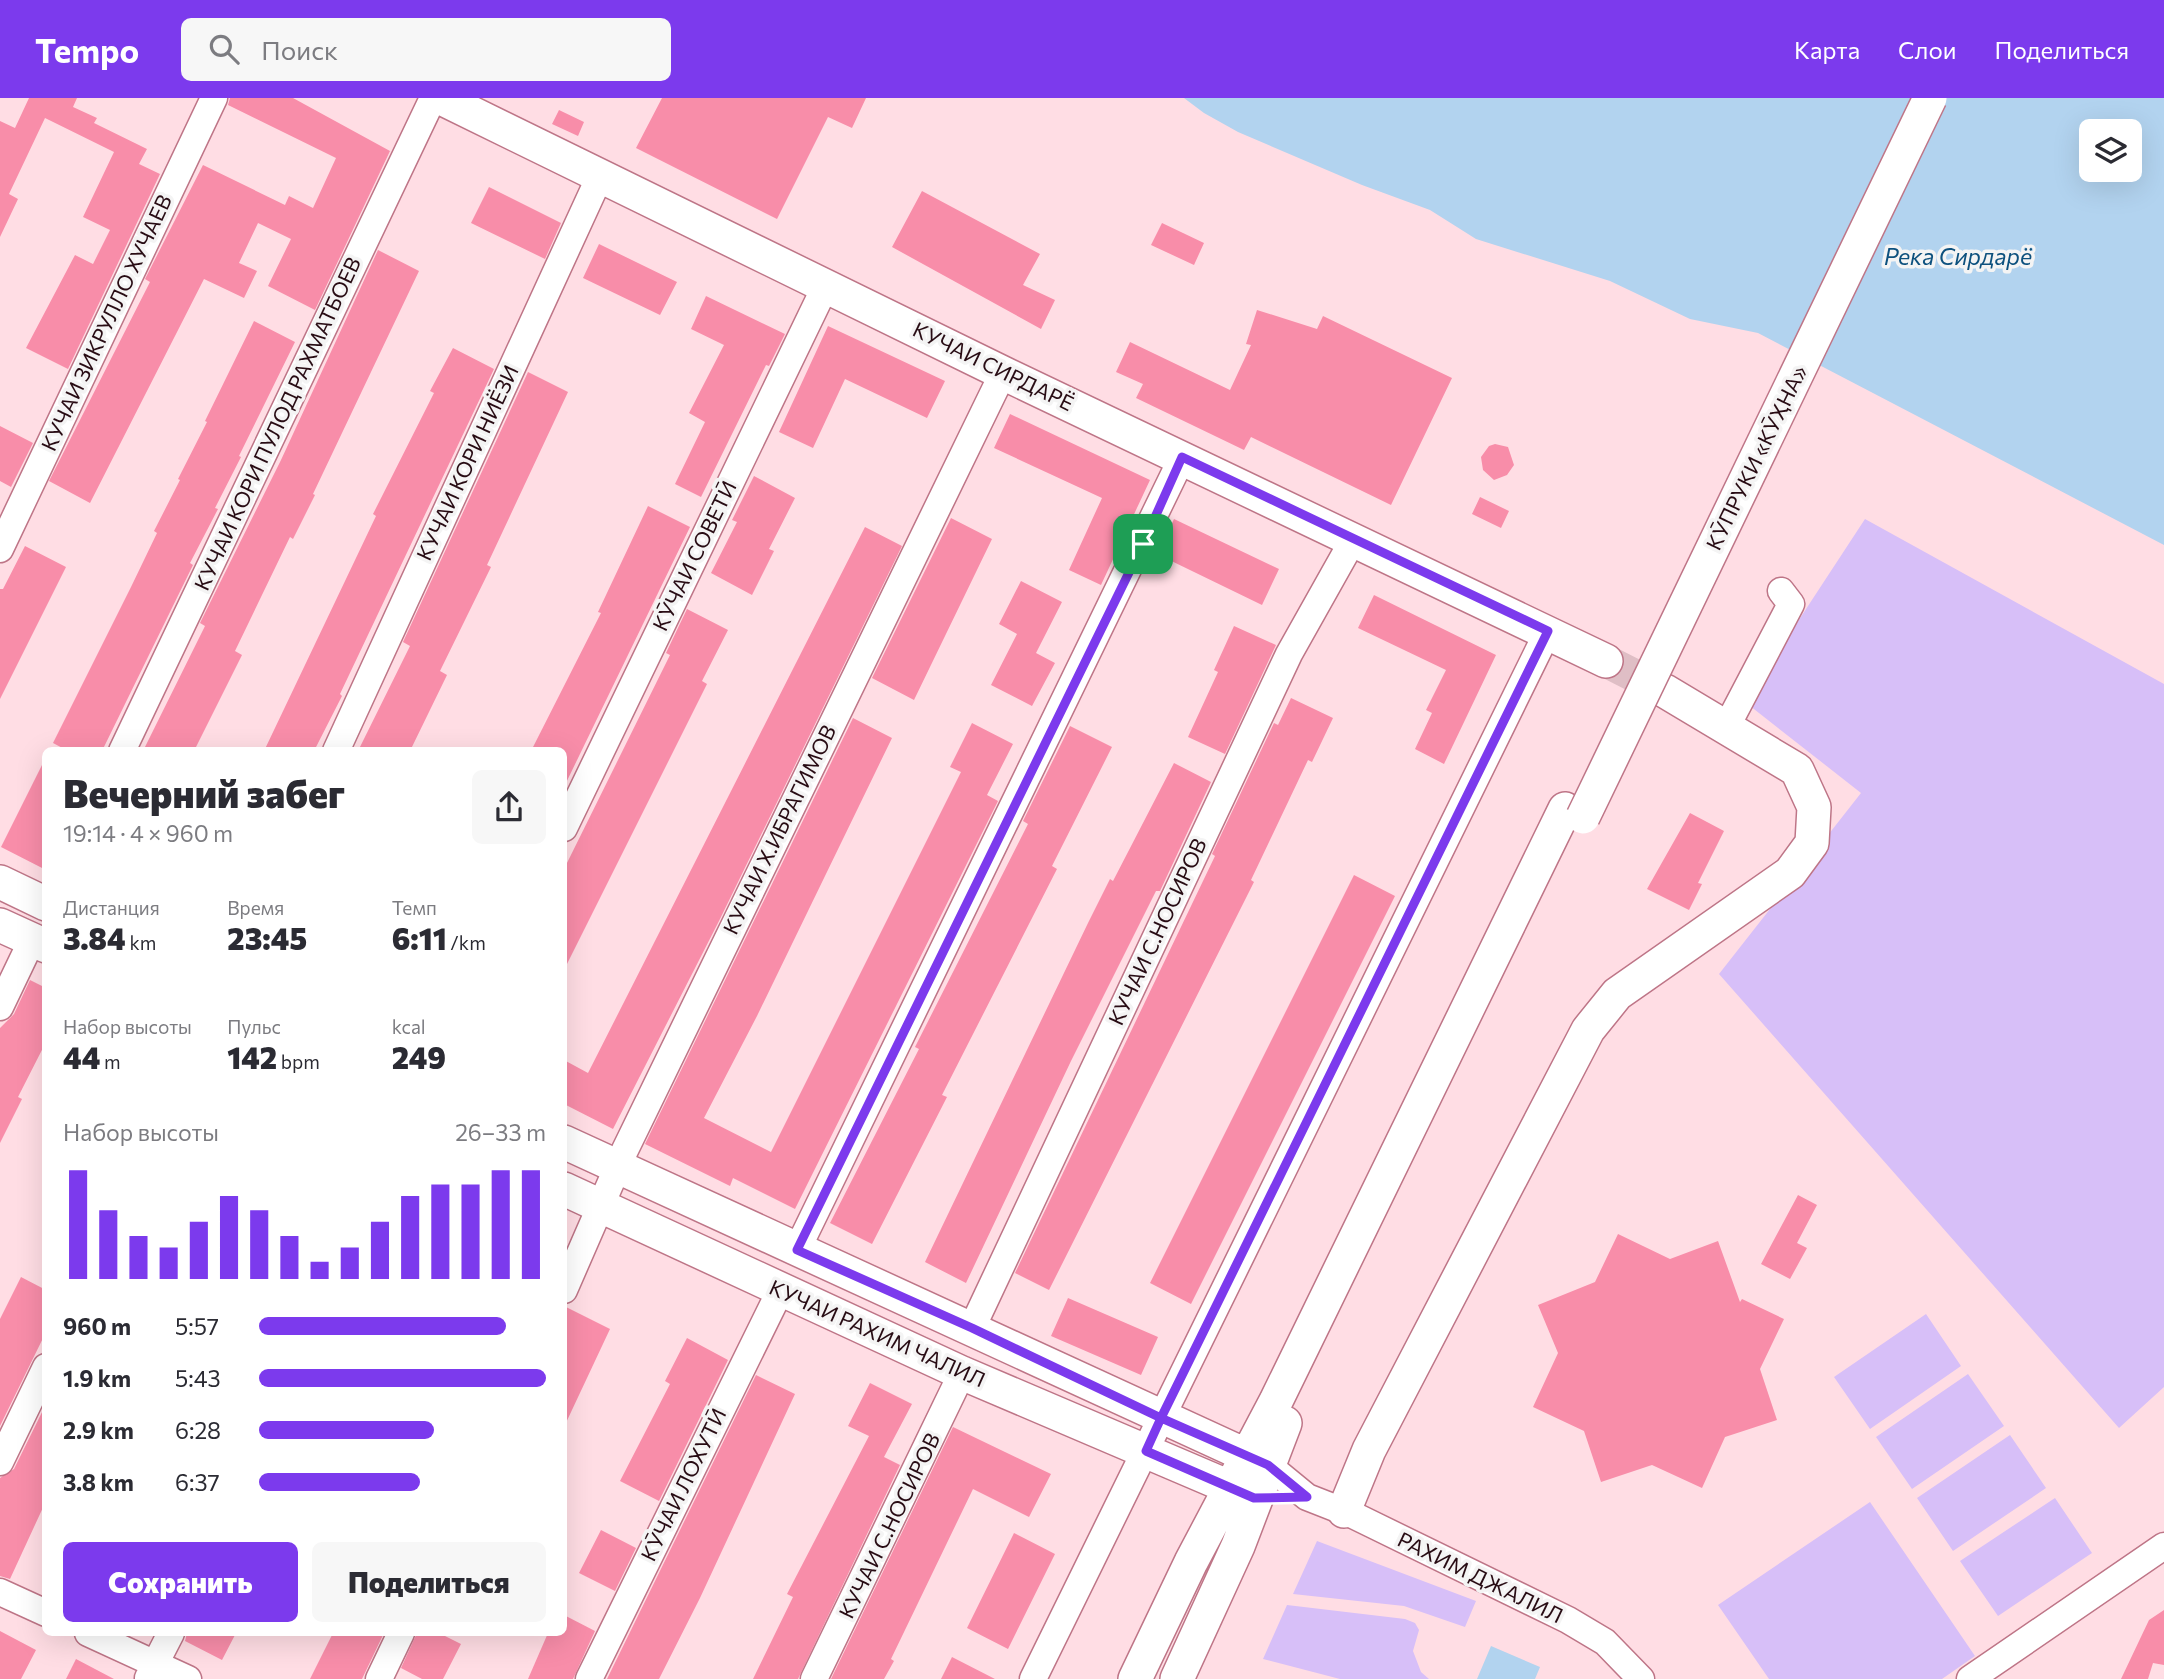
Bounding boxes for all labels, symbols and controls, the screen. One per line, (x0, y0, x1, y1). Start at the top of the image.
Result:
search box (181, 18, 671, 81)
text: Tempo (35, 29, 139, 70)
icon: search (205, 30, 243, 68)
text: Поиск (261, 34, 338, 65)
text: Карта (1794, 35, 1860, 64)
text: Слои (1898, 35, 1956, 64)
text: Поделиться (1994, 35, 2129, 64)
map controls (2079, 119, 2142, 182)
button: layers (2079, 119, 2142, 182)
street label: КУЧАИ ЗИКРУЛЛО ХУЧАЕВ (35, 190, 176, 454)
water label: Река Сирдарё (1884, 242, 2033, 270)
street label: КУЧАИ КОРИ ПУЛОД РАХМАТБОЕВ (188, 253, 365, 594)
street label: КУЧАИ СИРДАРЁ (909, 316, 1078, 415)
street label: КУЧАИ КОРИ НИЁЗИ (410, 361, 523, 564)
street label: КӮПРУКИ «КӮҲНА» (1700, 361, 1811, 554)
street label: КӮЧАИ СОВЕТӢ (647, 476, 741, 634)
pin (1113, 514, 1173, 574)
icon: arrive (1124, 525, 1162, 563)
street label: КУЧАИ Х.ИБРАГИМОВ (717, 721, 840, 938)
text: Вечерний забег (63, 769, 345, 816)
button: share (472, 770, 546, 844)
text: 19:14 · 4 × 960 m (63, 819, 233, 847)
street label: КУЧАИ С.НОСИРОВ (1102, 834, 1211, 1029)
text: Дистанция (63, 896, 160, 919)
text: Время (227, 896, 284, 919)
text: Темп (392, 896, 437, 919)
text: 3.84 (63, 919, 126, 956)
text: 23:45 (227, 919, 307, 956)
text: 6:11 (392, 919, 447, 956)
text: km (126, 931, 156, 954)
text: /km (447, 931, 486, 954)
text: Набор высоты (63, 1015, 192, 1038)
text: Пульс (227, 1015, 281, 1038)
text: kcal (392, 1015, 426, 1038)
text: 44 (63, 1038, 100, 1075)
text: 142 (227, 1038, 277, 1075)
text: 249 (392, 1038, 446, 1075)
text: m (100, 1050, 121, 1073)
text: bpm (277, 1050, 320, 1073)
text: Набор высоты (63, 1118, 219, 1146)
text: 26–33 m (455, 1118, 546, 1146)
street label: КУЧАИ РАХИМ ЧАЛИЛ (766, 1274, 989, 1392)
text: 960 m (63, 1312, 131, 1340)
text: 5:57 (175, 1312, 219, 1340)
text: 1.9 km (63, 1364, 131, 1392)
text: 5:43 (175, 1364, 221, 1392)
street label: КӮЧАИ ЛОХУТӢ (635, 1404, 730, 1565)
text: 2.9 km (63, 1416, 134, 1444)
text: 6:28 (175, 1416, 221, 1444)
street label: КУЧАИ С.НОСИРОВ (833, 1429, 944, 1622)
text: 3.8 km (63, 1468, 134, 1496)
text: 6:37 (175, 1468, 220, 1496)
street label: РАХИМ ДЖАЛИЛ (1394, 1526, 1567, 1628)
button: Сохранить (63, 1542, 298, 1622)
button: Поделиться (312, 1542, 546, 1622)

